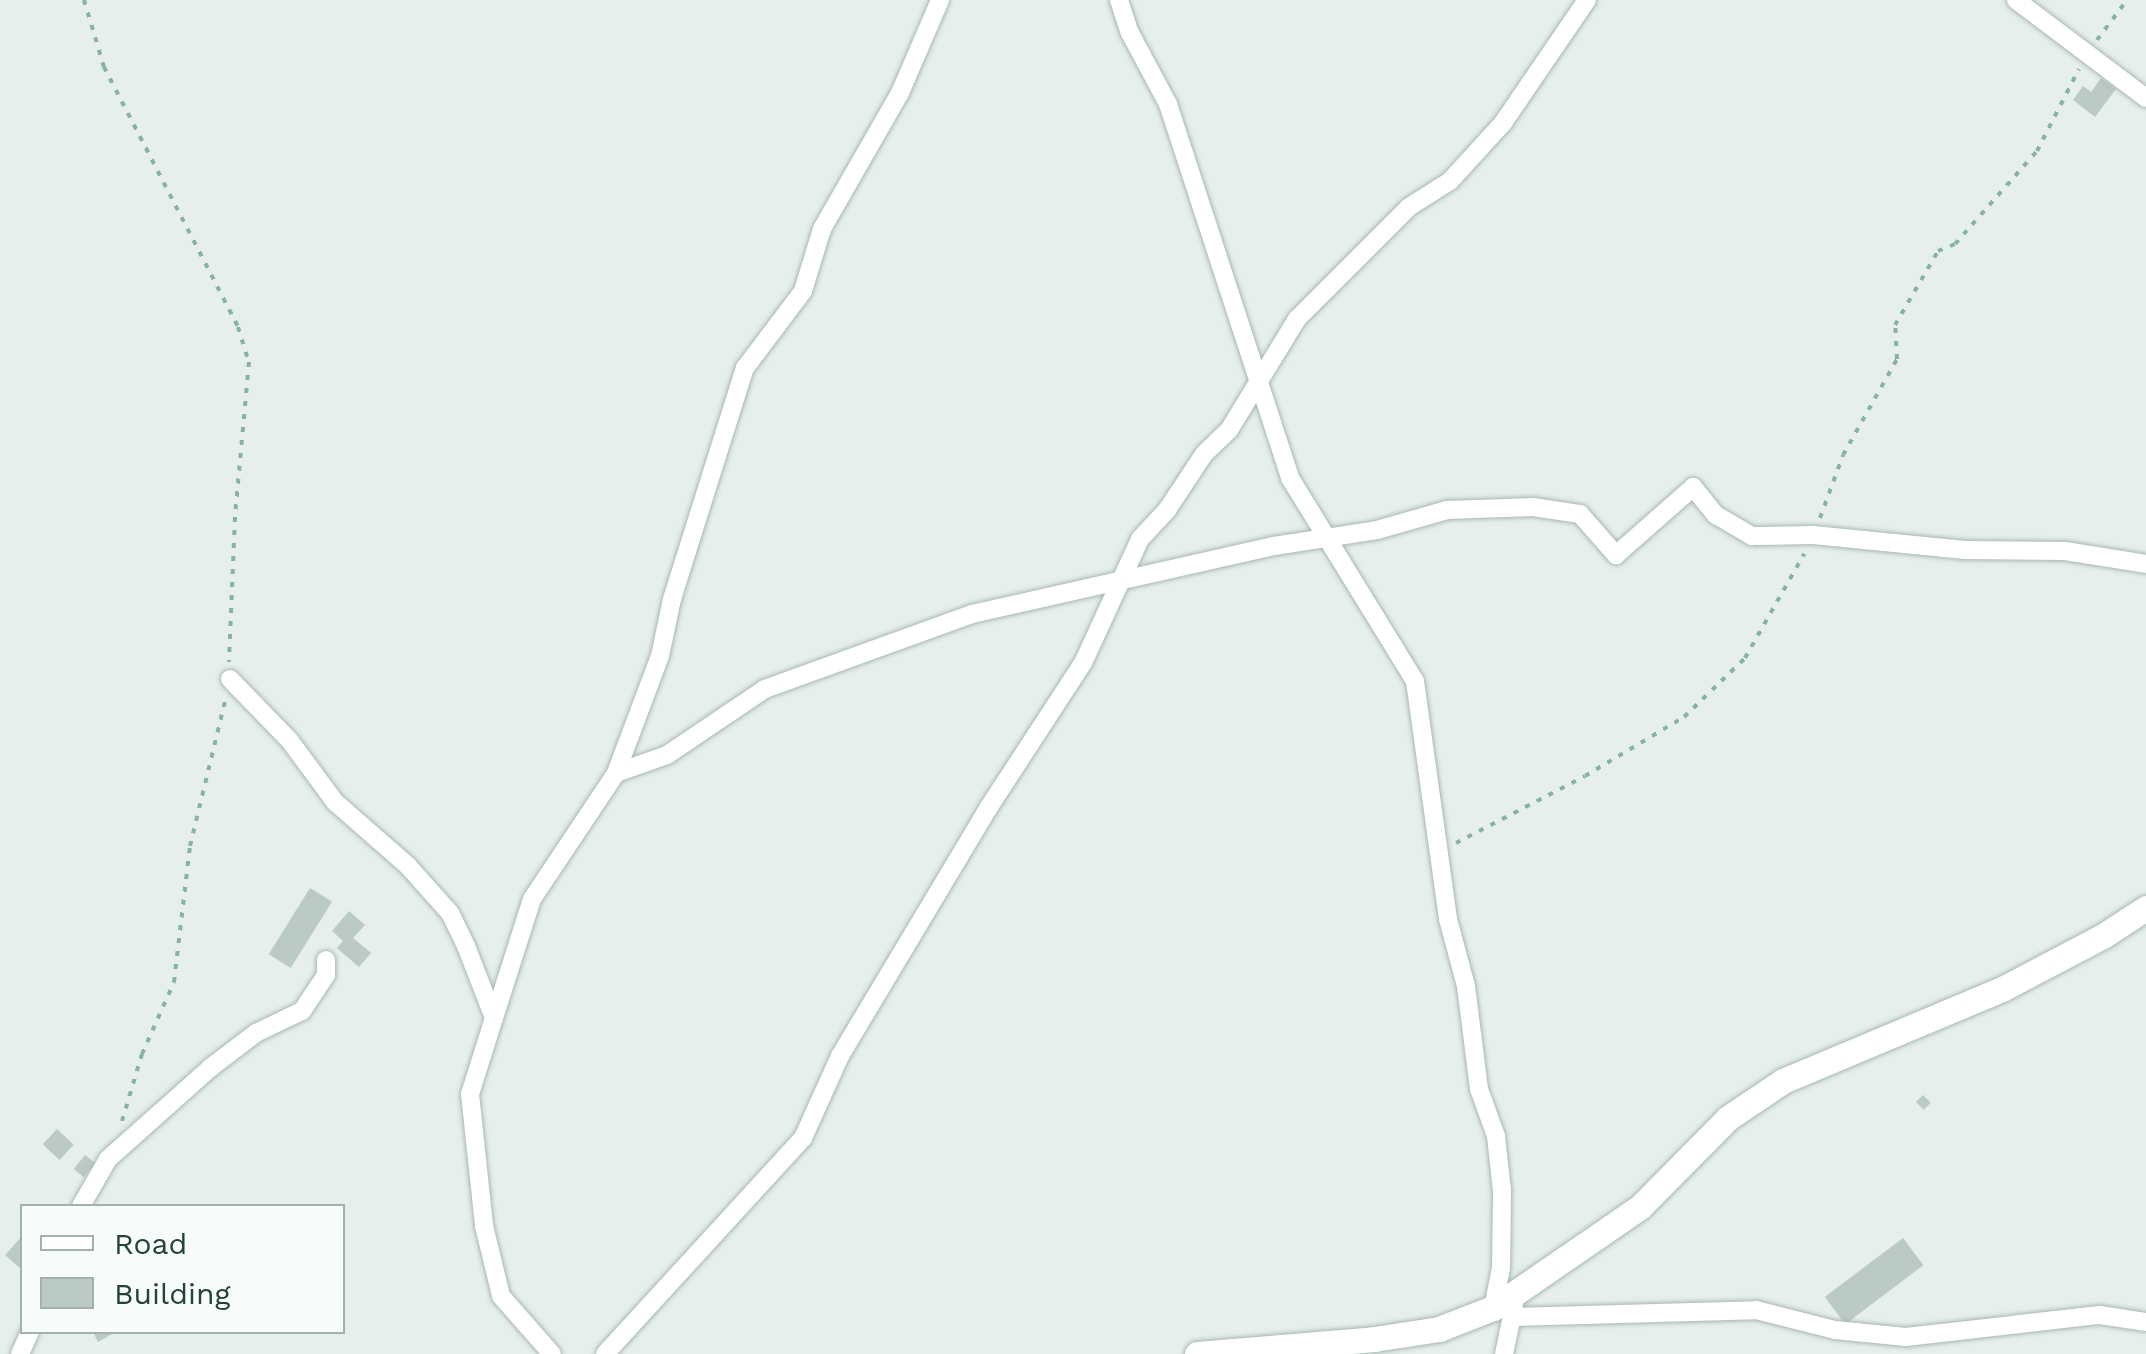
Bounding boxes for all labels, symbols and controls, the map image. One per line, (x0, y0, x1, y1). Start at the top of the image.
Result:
legend (20, 1204, 345, 1334)
text: Road (114, 1226, 187, 1261)
text: Building (114, 1276, 231, 1311)

